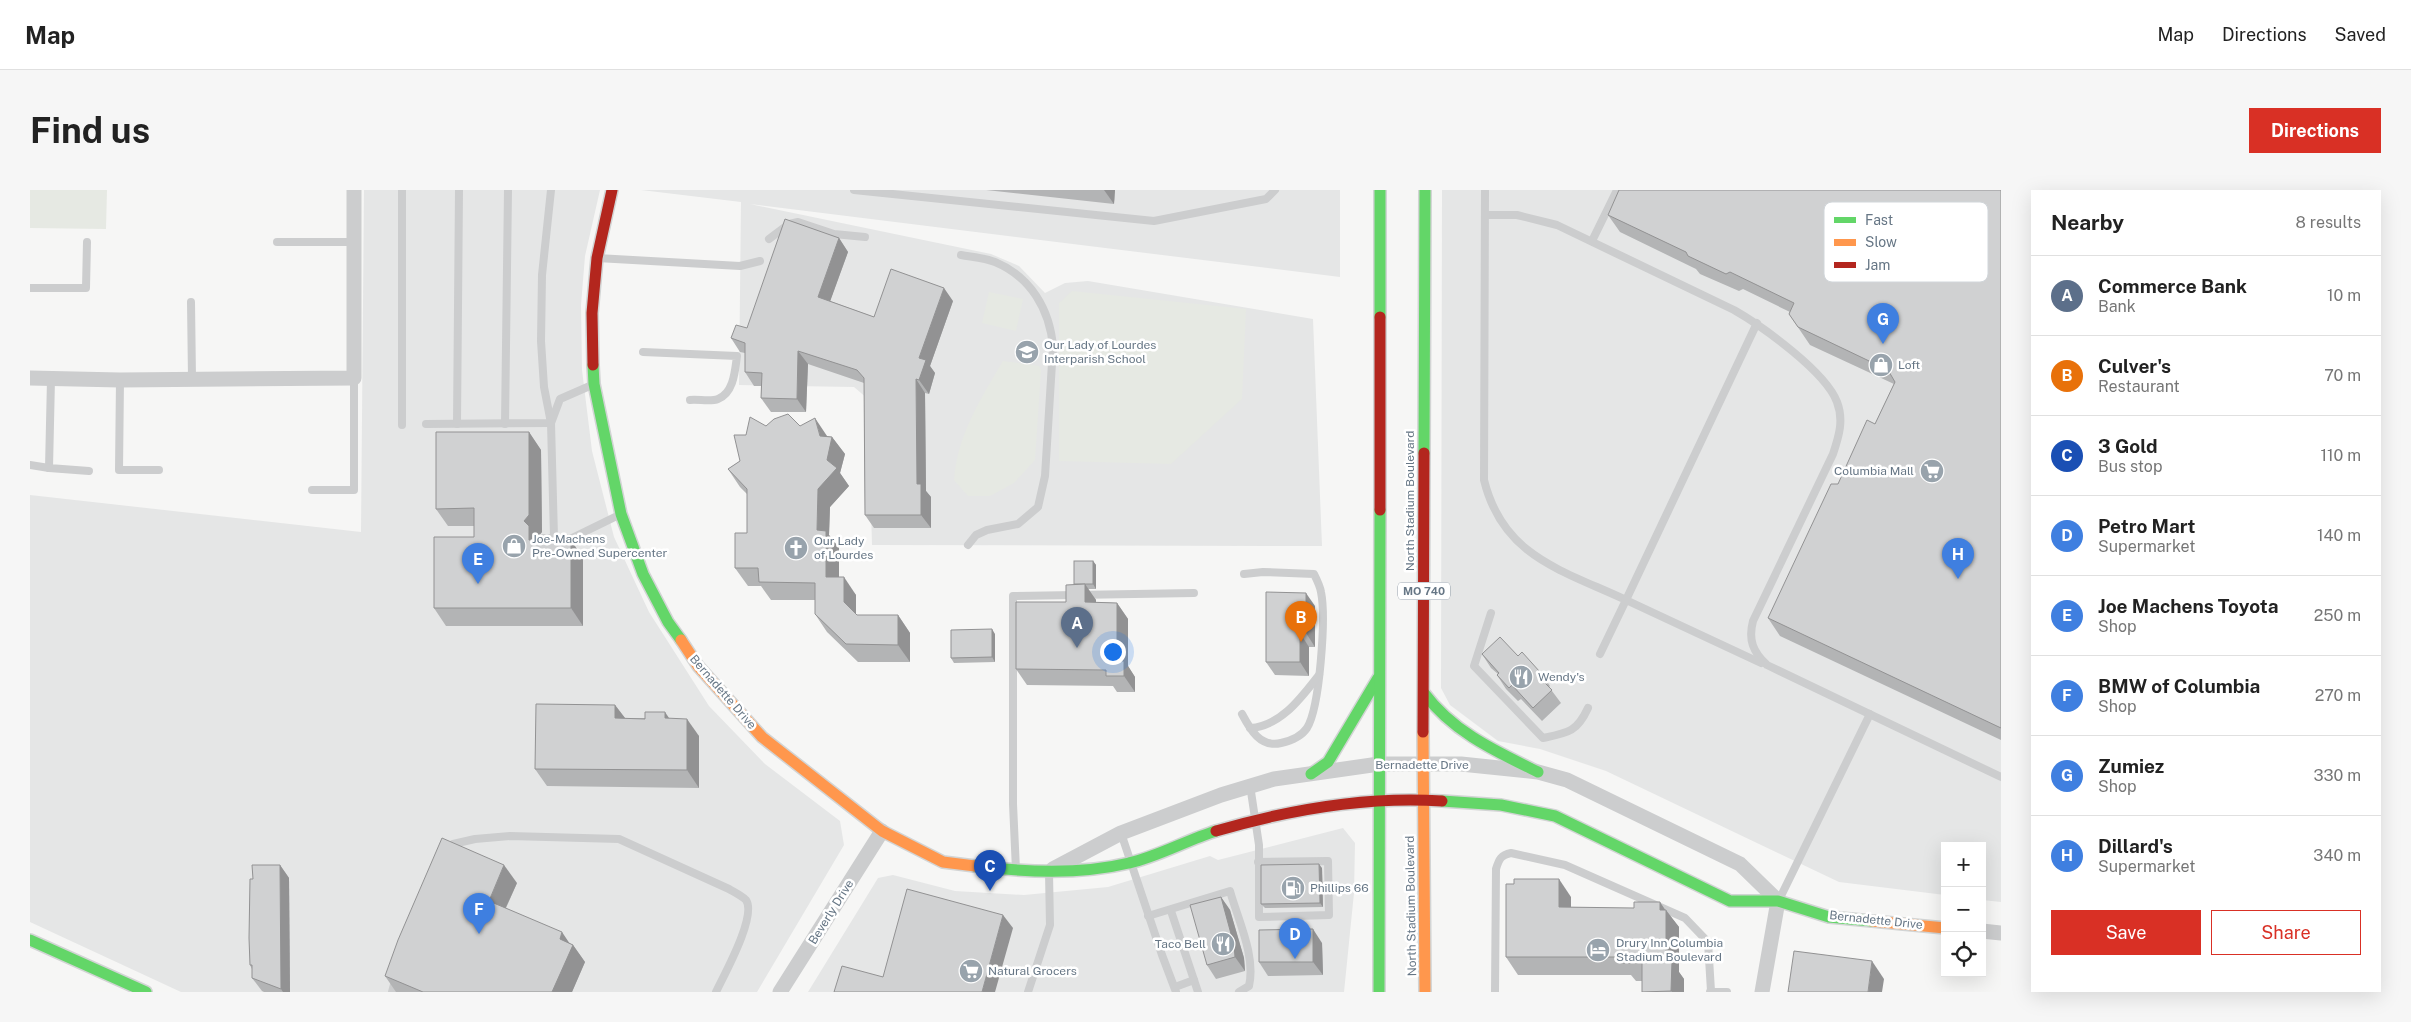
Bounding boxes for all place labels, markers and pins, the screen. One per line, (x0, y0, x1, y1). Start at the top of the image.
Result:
pin: G (1867, 303, 1899, 344)
place label: Our Lady of Lourdes Interparish School (1044, 338, 1156, 366)
school or university icon: Our Lady of Lourdes Interparish School (1014, 339, 1040, 365)
shop icon: Loft (1868, 352, 1894, 378)
place label: Loft (1898, 358, 1921, 372)
supermarket icon: Columbia Mall (1919, 458, 1945, 484)
place label: Columbia Mall (1834, 464, 1914, 478)
place label: Joe-Machens Pre-Owned Supercenter (532, 532, 668, 560)
shop icon: Joe-Machens Pre-Owned Supercenter (501, 533, 527, 559)
place label: Our Lady of Lourdes (814, 534, 873, 562)
church icon: Our Lady of Lourdes (783, 535, 809, 561)
pin: H (1942, 538, 1974, 579)
pin: E (462, 543, 494, 584)
pin: B (1285, 601, 1317, 642)
pin: A (1061, 607, 1093, 648)
restaurant icon: Wendy's (1508, 664, 1534, 690)
place label: Wendy's (1538, 670, 1584, 684)
pin: C (974, 850, 1006, 891)
fuel station icon: Phillips 66 (1280, 875, 1306, 901)
place label: Phillips 66 (1310, 881, 1369, 895)
pin: F (463, 893, 495, 934)
pin: D (1279, 918, 1311, 959)
restaurant icon: Taco Bell (1210, 931, 1236, 957)
place label: Drury Inn Columbia Stadium Boulevard (1616, 936, 1723, 964)
place label: Taco Bell (1155, 937, 1206, 951)
hotel icon: Drury Inn Columbia Stadium Boulevard (1585, 937, 1611, 963)
supermarket icon: Natural Grocers (958, 958, 984, 984)
place label: Natural Grocers (988, 964, 1077, 978)

